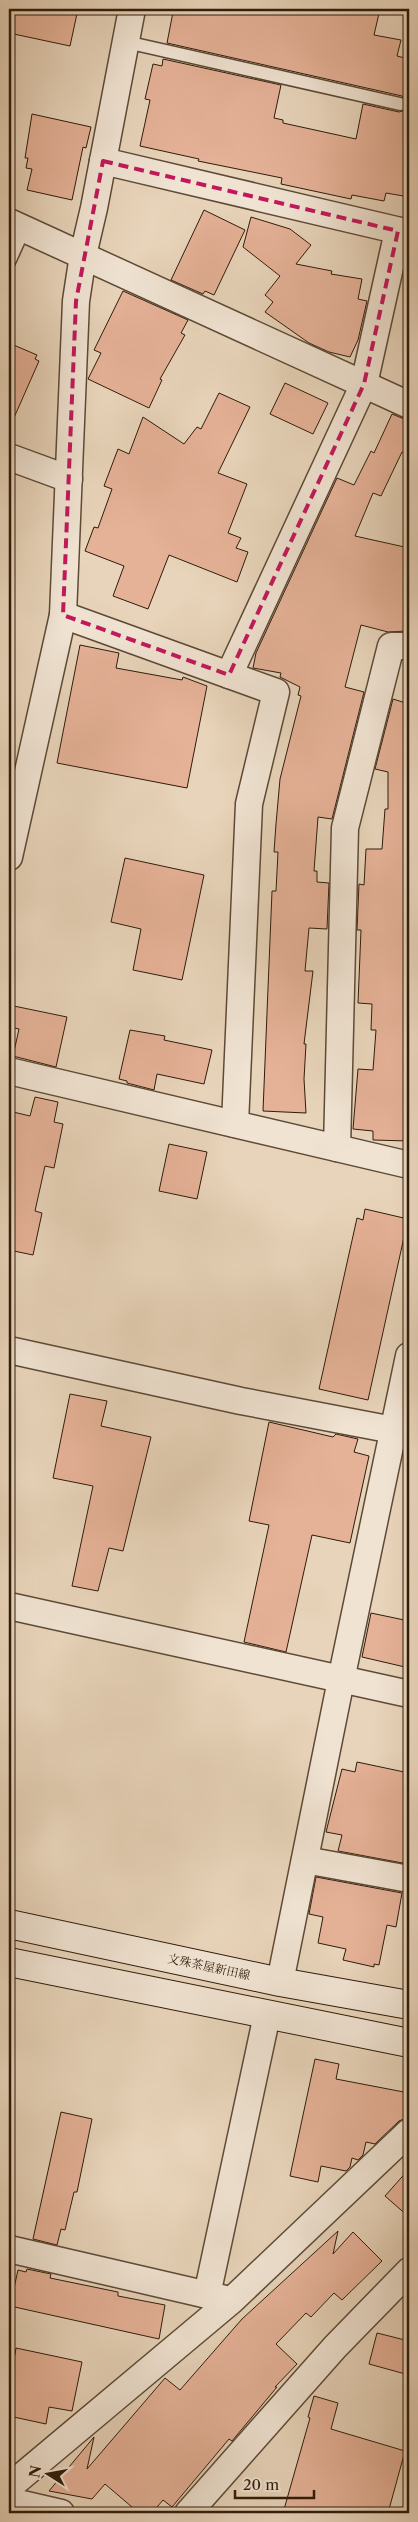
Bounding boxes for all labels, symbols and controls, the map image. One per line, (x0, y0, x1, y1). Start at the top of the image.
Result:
street label: 文殊茶屋新田線 (166, 1950, 252, 1983)
north arrow (22, 2450, 72, 2500)
text: N (25, 2464, 45, 2479)
scale bar (235, 2467, 314, 2499)
text: 20 m (243, 2475, 279, 2494)

